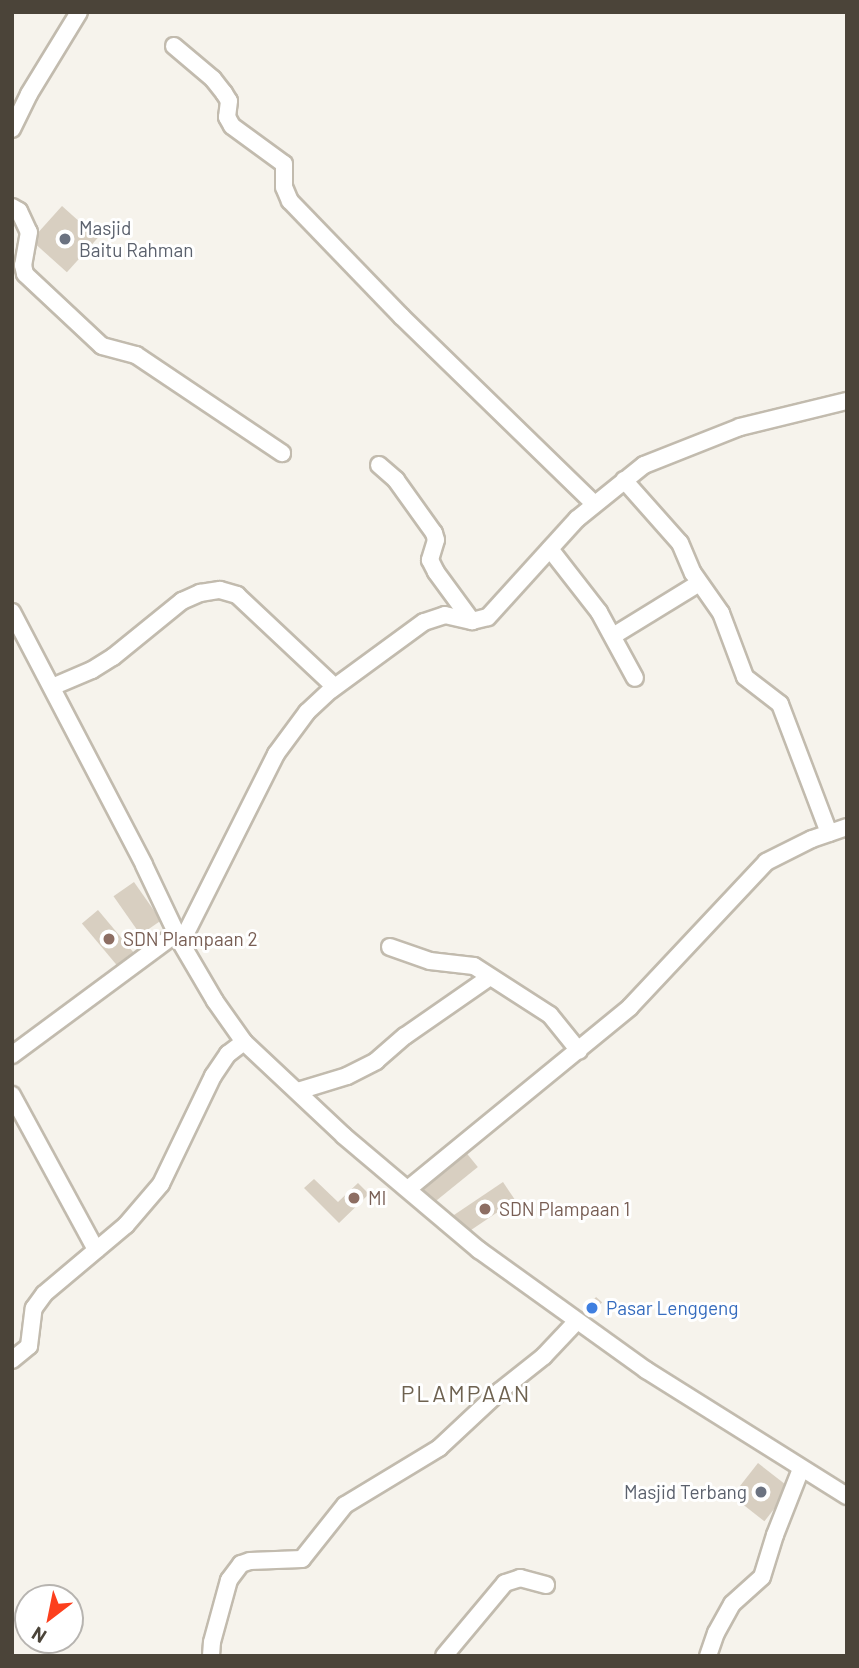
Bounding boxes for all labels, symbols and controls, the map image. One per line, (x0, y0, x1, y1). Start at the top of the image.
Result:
place label: Masjid Baitu Rahman (79, 217, 193, 261)
marker: Masjid Baitu Rahman (57, 231, 73, 247)
place label: SDN Plampaan 2 (123, 928, 258, 950)
marker: SDN Plampaan 2 (101, 931, 117, 947)
place label: MI (368, 1187, 387, 1209)
marker: MI (346, 1190, 362, 1206)
place label: SDN Plampaan 1 (499, 1198, 630, 1220)
marker: SDN Plampaan 1 (477, 1201, 493, 1217)
place label: Pasar Lenggeng (606, 1297, 738, 1319)
marker: Pasar Lenggeng (584, 1300, 600, 1316)
district label: PLAMPAAN (402, 1379, 530, 1407)
place label: Masjid Terbang (624, 1481, 747, 1503)
marker: Masjid Terbang (753, 1484, 769, 1500)
north arrow (14, 1584, 84, 1654)
text: N (27, 1622, 50, 1649)

